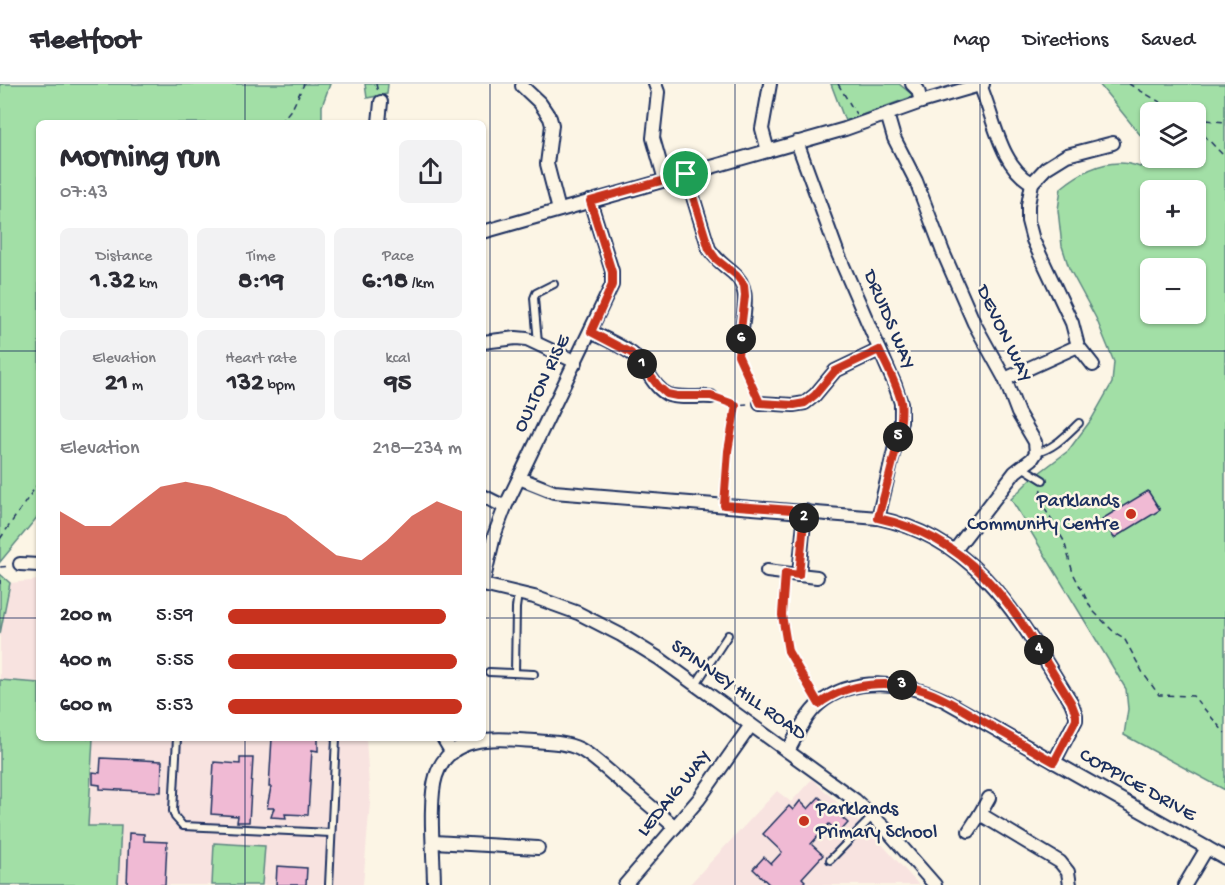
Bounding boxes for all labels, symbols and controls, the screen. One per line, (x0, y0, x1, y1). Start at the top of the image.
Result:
text: Fleetfoot (30, 25, 140, 58)
text: Map (953, 29, 990, 54)
text: Directions (1023, 29, 1108, 54)
text: Saved (1141, 29, 1195, 54)
map controls (1140, 102, 1206, 324)
button: layers (1140, 102, 1206, 168)
text: Morning run (60, 140, 220, 178)
button: share (399, 140, 462, 203)
pin (660, 148, 711, 199)
icon: arrive (669, 157, 702, 190)
button: + (1140, 180, 1206, 246)
text: 07:43 (60, 182, 108, 205)
text: Distance (96, 248, 152, 267)
text: Time (246, 248, 276, 267)
text: Pace (382, 248, 414, 267)
button: − (1140, 258, 1206, 324)
street label: DRUIDS WAY (856, 265, 919, 373)
text: 1.32 (90, 267, 135, 298)
text: 8:19 (238, 267, 284, 298)
text: 6:18 (362, 267, 408, 298)
text: km (135, 275, 158, 294)
text: /km (408, 275, 434, 294)
street label: DEVON WAY (969, 280, 1036, 386)
pin: 6 (726, 324, 756, 354)
text: 6 (737, 329, 745, 348)
street label: OULTON RISE (510, 330, 577, 436)
pin: 1 (627, 349, 657, 379)
text: Elevation (92, 350, 156, 369)
text: Heart rate (225, 350, 297, 369)
text: kcal (386, 350, 410, 369)
text: 1 (639, 354, 645, 373)
text: 21 (105, 369, 128, 400)
text: 132 (227, 369, 264, 400)
text: 95 (385, 369, 411, 400)
text: m (128, 377, 143, 396)
text: bpm (264, 377, 295, 396)
pin: 5 (883, 422, 913, 452)
text: 5 (894, 427, 902, 446)
text: Elevation (60, 438, 140, 461)
text: 218–234 m (372, 438, 462, 461)
place label: Parklands Community Centre (967, 491, 1120, 537)
pin: 2 (789, 503, 819, 533)
marker: Parklands Community Centre (1124, 507, 1138, 521)
text: 2 (800, 508, 808, 527)
text: 200 m (60, 605, 111, 628)
text: 5:59 (156, 605, 193, 628)
pin: 4 (1024, 635, 1054, 665)
street label: SPINNEY HILL ROAD (666, 636, 811, 747)
text: 4 (1035, 640, 1043, 659)
text: 400 m (60, 650, 111, 673)
text: 5:55 (156, 650, 194, 673)
pin: 3 (887, 670, 917, 700)
text: 3 (898, 675, 906, 694)
text: 600 m (60, 695, 112, 718)
text: 5:53 (156, 695, 194, 718)
street label: COPPICE DRIVE (1075, 745, 1201, 828)
street label: LEDAIG WAY (633, 746, 717, 842)
place label: Parklands Primary School (815, 799, 937, 845)
marker: Parklands Primary School (797, 814, 811, 828)

